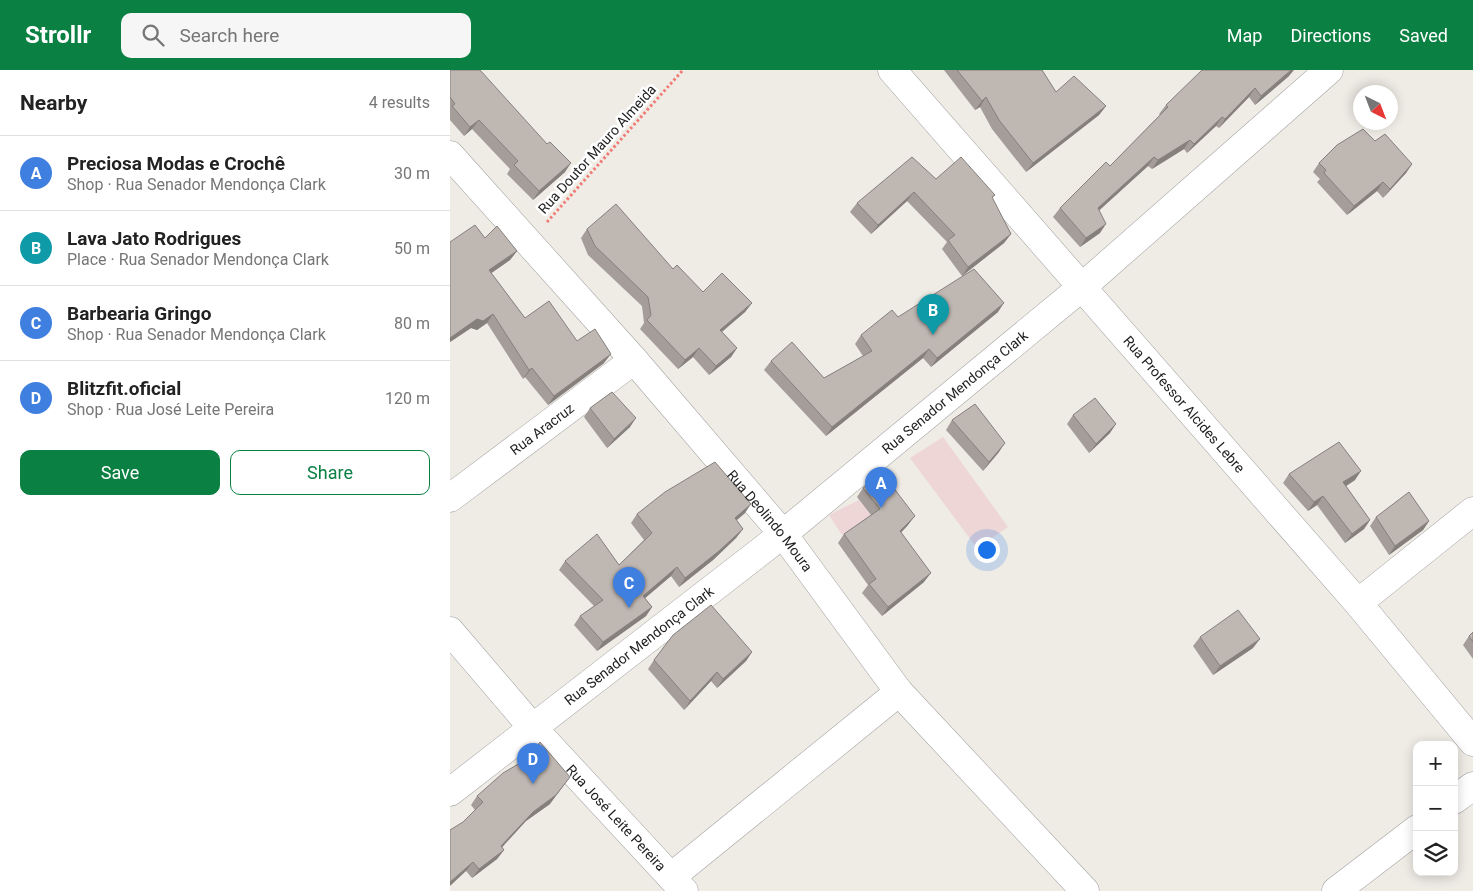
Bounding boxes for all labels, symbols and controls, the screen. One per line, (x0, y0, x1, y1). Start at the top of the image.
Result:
search box (121, 13, 471, 58)
text: Strollr (25, 21, 91, 49)
icon: search (139, 21, 167, 49)
text: Search here (179, 24, 279, 47)
text: Map (1227, 25, 1262, 46)
text: Directions (1290, 25, 1371, 46)
text: Saved (1399, 25, 1448, 46)
street label: Rua Doutor Mauro Almeida (535, 81, 659, 217)
north arrow (1353, 85, 1398, 130)
text: Nearby (20, 91, 87, 115)
text: 4 results (369, 93, 430, 112)
text: Preciosa Modas e Crochê (67, 152, 285, 175)
text: A (31, 164, 41, 183)
text: 30 m (394, 164, 430, 183)
text: Shop · Rua Senador Mendonça Clark (67, 175, 326, 194)
text: Lava Jato Rodrigues (67, 227, 241, 250)
text: B (31, 239, 41, 258)
text: 50 m (394, 239, 430, 258)
text: Place · Rua Senador Mendonça Clark (67, 250, 329, 269)
pin: B (917, 294, 949, 335)
text: Barbearia Gringo (67, 302, 211, 325)
text: C (31, 314, 41, 333)
text: 80 m (394, 314, 430, 333)
text: Shop · Rua Senador Mendonça Clark (67, 325, 326, 344)
street label: Rua Senador Mendonça Clark (879, 327, 1032, 457)
street label: Rua Professor Alcides Lebre (1120, 333, 1248, 476)
text: Blitzfit.oficial (67, 377, 181, 400)
text: D (31, 389, 41, 408)
text: 120 m (385, 389, 430, 408)
text: Shop · Rua José Leite Pereira (67, 400, 274, 419)
street label: Rua Aracruz (507, 400, 577, 458)
button: Save (20, 450, 220, 495)
button: Share (230, 450, 430, 495)
street label: Rua Deolindo Moura (724, 467, 816, 575)
pin: A (865, 467, 897, 508)
your location (974, 537, 1000, 563)
pin: C (613, 567, 645, 608)
street label: Rua Senador Mendonça Clark (560, 582, 716, 708)
map controls (1413, 741, 1458, 876)
button: + (1413, 741, 1458, 786)
pin: D (517, 743, 549, 784)
street label: Rua José Leite Pereira (563, 761, 669, 874)
button: − (1413, 786, 1458, 831)
button: layers (1413, 831, 1458, 876)

